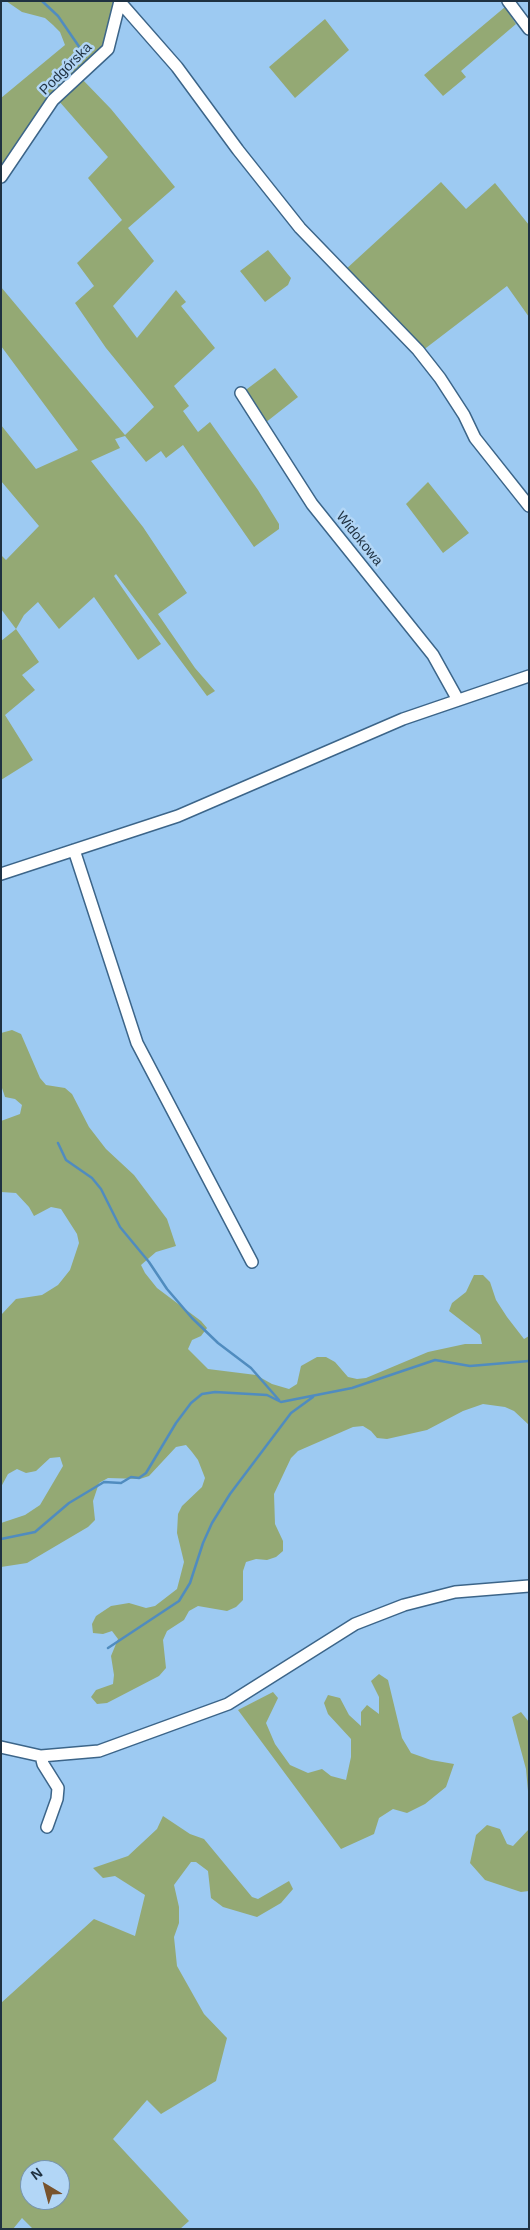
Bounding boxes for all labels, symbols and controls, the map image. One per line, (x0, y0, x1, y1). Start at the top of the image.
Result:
street label: Podgórska (36, 39, 96, 99)
street label: Widokowa (332, 509, 386, 569)
north arrow (20, 2160, 70, 2210)
text: N (28, 2164, 45, 2183)

